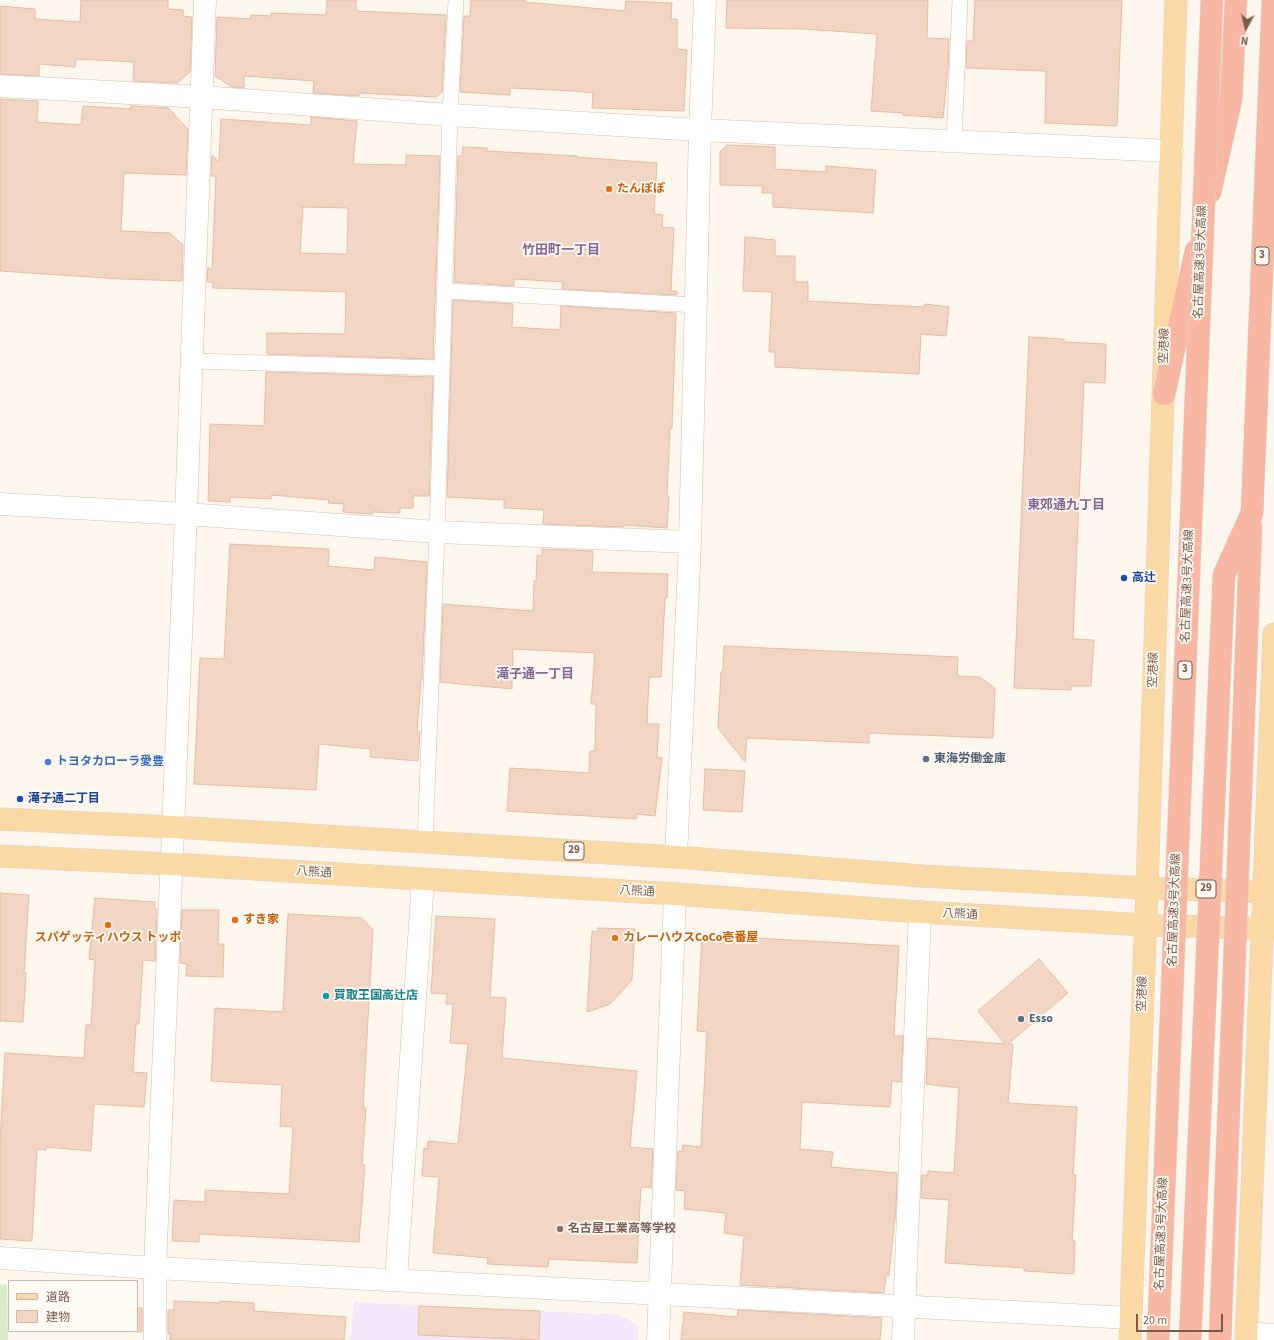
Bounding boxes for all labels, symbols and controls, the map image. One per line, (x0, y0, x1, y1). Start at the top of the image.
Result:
north arrow (1226, 8, 1266, 48)
text: N (1240, 33, 1249, 48)
place label: たんぽぽ (617, 182, 665, 196)
marker: たんぽぽ (604, 184, 614, 194)
street label: 名古屋高速3号大高線 (1192, 205, 1210, 319)
district label: 竹田町一丁目 (522, 243, 600, 259)
road number: 3 (1255, 247, 1269, 265)
street label: 空港線 (1157, 328, 1173, 364)
district label: 東郊通九丁目 (1027, 498, 1105, 514)
street label: 名古屋高速3号大高線 (1179, 529, 1197, 643)
place label: 高辻 (1132, 571, 1156, 585)
marker: 高辻 (1119, 573, 1129, 583)
street label: 空港線 (1146, 652, 1162, 688)
road number: 3 (1178, 661, 1192, 679)
district label: 滝子通一丁目 (496, 667, 574, 683)
place label: 東海労働金庫 (934, 752, 1006, 766)
marker: 東海労働金庫 (921, 754, 931, 764)
place label: トヨタカローラ愛豊 (56, 755, 164, 769)
marker: トヨタカローラ愛豊 (43, 757, 53, 767)
place label: 滝子通二丁目 (28, 792, 100, 806)
marker: 滝子通二丁目 (15, 794, 25, 804)
road number: 29 (564, 842, 584, 860)
street label: 名古屋高速3号大高線 (1166, 853, 1184, 967)
street label: 八熊通 (296, 865, 332, 881)
road number: 29 (1196, 880, 1216, 898)
street label: 八熊通 (619, 884, 655, 900)
street label: 八熊通 (942, 907, 978, 923)
place label: すき家 (243, 913, 279, 927)
marker: すき家 (230, 915, 240, 925)
marker: スパゲッティハウス トッポ (103, 920, 113, 930)
place label: スパゲッティハウス トッポ (35, 931, 181, 945)
place label: カレーハウスCoCo壱番屋 (623, 931, 758, 945)
marker: カレーハウスCoCo壱番屋 (610, 933, 620, 943)
street label: 空港線 (1135, 976, 1151, 1012)
place label: 買取王国高辻店 (334, 989, 418, 1003)
marker: 買取王国高辻店 (321, 991, 331, 1001)
place label: Esso (1029, 1012, 1053, 1026)
marker: Esso (1016, 1014, 1026, 1024)
street label: 名古屋高速3号大高線 (1153, 1177, 1171, 1291)
place label: 名古屋工業高等学校 (568, 1222, 676, 1236)
marker: 名古屋工業高等学校 (555, 1224, 565, 1234)
legend (8, 1280, 138, 1332)
text: 道路 (46, 1289, 70, 1306)
scale bar (1138, 1306, 1225, 1332)
text: 建物 (46, 1309, 70, 1326)
text: 20 m (1143, 1312, 1167, 1329)

